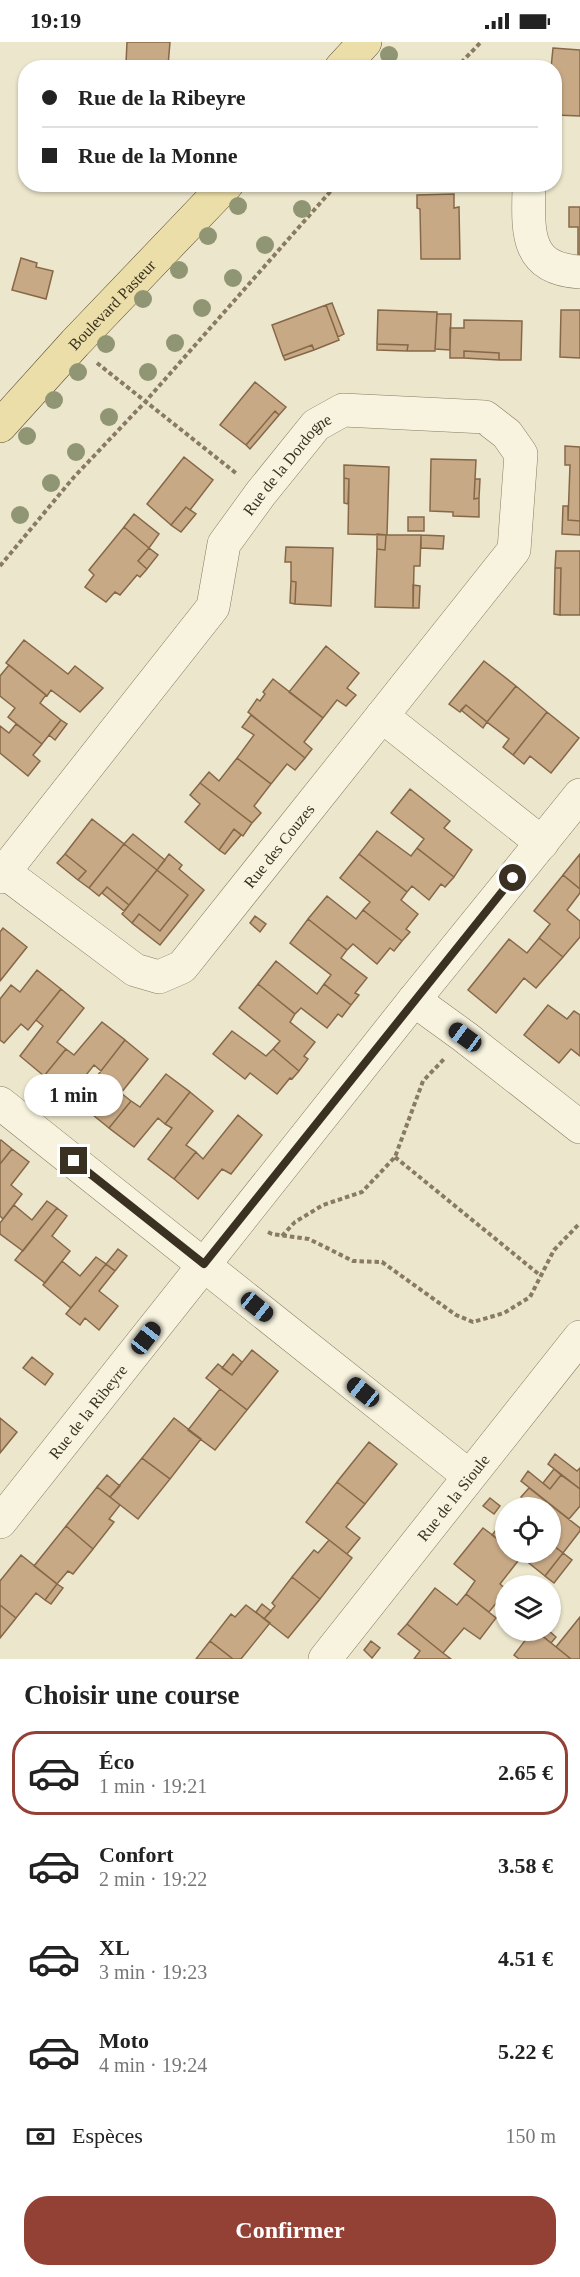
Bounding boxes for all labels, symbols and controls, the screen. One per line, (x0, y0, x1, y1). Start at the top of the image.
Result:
text: 19:19 (30, 8, 81, 33)
text: Rue de la Ribeyre (78, 85, 246, 110)
text: Rue de la Monne (78, 143, 238, 168)
street label: Boulevard Pasteur (65, 256, 159, 353)
street label: Rue de la Dordogne (239, 410, 334, 518)
street label: Rue des Couzes (240, 800, 317, 891)
route start (499, 864, 526, 891)
car (445, 1019, 485, 1055)
callout: 1 min (25, 1074, 124, 1116)
text: 1 min (49, 1084, 98, 1106)
route end (60, 1147, 87, 1174)
car (237, 1289, 277, 1325)
car (128, 1318, 164, 1358)
street label: Rue de la Ribeyre (45, 1361, 130, 1462)
car (343, 1374, 383, 1410)
street label: Rue de la Sioule (414, 1451, 492, 1544)
map controls (495, 1497, 561, 1641)
button: locate (495, 1497, 561, 1563)
button: layers (495, 1575, 561, 1641)
text: Choisir une course (24, 1680, 240, 1710)
icon: car (27, 1746, 81, 1800)
text: Éco (99, 1749, 134, 1774)
text: 2.65 € (498, 1760, 553, 1785)
text: 1 min · 19:21 (99, 1775, 207, 1797)
icon: car (27, 1839, 81, 1893)
text: Confort (99, 1842, 174, 1867)
text: 3.58 € (498, 1853, 553, 1878)
text: 2 min · 19:22 (99, 1868, 207, 1890)
icon: car (27, 1932, 81, 1986)
text: XL (99, 1935, 130, 1960)
text: 4.51 € (498, 1946, 553, 1971)
text: 3 min · 19:23 (99, 1961, 207, 1983)
icon: car (27, 2025, 81, 2079)
text: Moto (99, 2028, 149, 2053)
text: 5.22 € (498, 2039, 553, 2064)
text: 4 min · 19:24 (99, 2054, 207, 2076)
icon: cash (24, 2120, 57, 2153)
text: Espèces (72, 2123, 143, 2148)
text: 150 m (505, 2125, 556, 2147)
button: Confirmer (24, 2196, 556, 2265)

